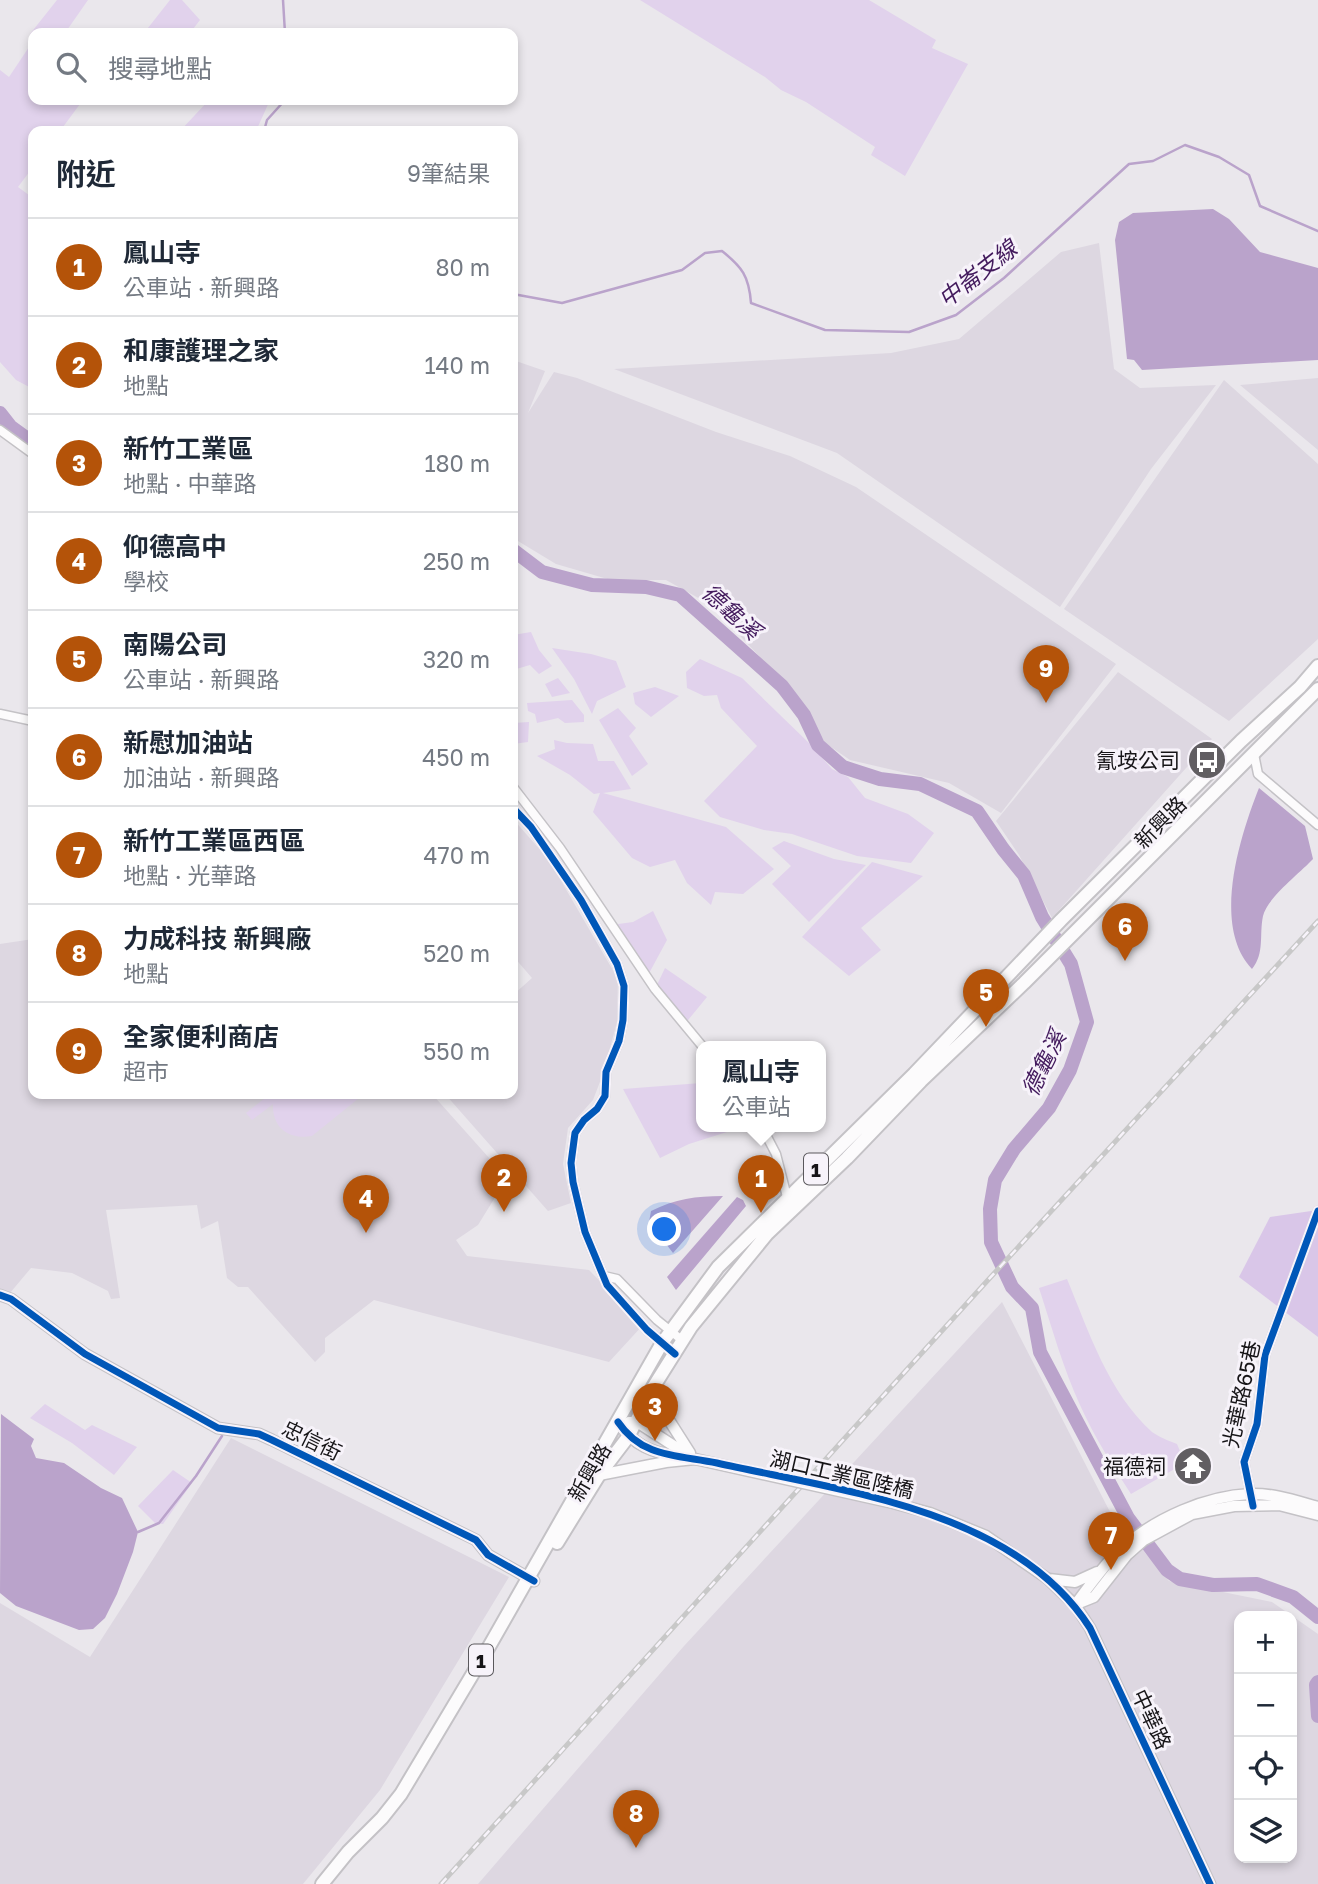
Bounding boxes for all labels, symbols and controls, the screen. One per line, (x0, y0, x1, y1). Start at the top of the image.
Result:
search box (28, 28, 518, 105)
icon: search (52, 48, 90, 86)
text: 搜尋地點 (108, 53, 212, 84)
text: 附近 (56, 156, 116, 192)
text: 9筆結果 (407, 159, 490, 187)
water label: 中崙支線 (932, 232, 1024, 312)
text: 鳳山寺 (123, 237, 201, 268)
text: 1 (73, 253, 85, 281)
text: 80 m (436, 253, 490, 281)
text: 公車站 · 新興路 (123, 273, 279, 301)
text: 和康護理之家 (123, 335, 279, 366)
text: 2 (72, 351, 86, 379)
text: 140 m (424, 351, 490, 379)
text: 地點 (123, 371, 169, 399)
text: 新竹工業區 (123, 433, 253, 464)
text: 3 (72, 449, 86, 477)
text: 180 m (424, 449, 490, 477)
text: 地點 · 中華路 (123, 469, 256, 497)
text: 仰德高中 (123, 531, 227, 562)
text: 4 (72, 547, 86, 575)
text: 250 m (423, 547, 490, 575)
text: 學校 (123, 567, 169, 595)
water label: 德龜溪 (697, 578, 769, 646)
text: 南陽公司 (123, 629, 227, 660)
text: 5 (72, 645, 86, 673)
text: 320 m (423, 645, 490, 673)
pin: 9 (1023, 645, 1069, 703)
text: 公車站 · 新興路 (123, 665, 279, 693)
text: 新慰加油站 (123, 727, 253, 758)
bus stop icon: 氰垵公司 (1186, 739, 1228, 781)
text: 6 (72, 743, 86, 771)
text: 450 m (422, 743, 490, 771)
place label: 氰垵公司 (1096, 747, 1180, 773)
text: 加油站 · 新興路 (123, 763, 279, 791)
street label: 新興路 (1129, 791, 1191, 853)
text: 新竹工業區西區 (123, 825, 305, 856)
text: 7 (73, 841, 85, 869)
text: 470 m (423, 841, 490, 869)
text: 地點 · 光華路 (123, 861, 256, 889)
pin: 6 (1102, 903, 1148, 961)
text: 力成科技 新興廠 (123, 923, 312, 954)
text: 8 (72, 939, 86, 967)
text: 520 m (423, 939, 490, 967)
text: 地點 (123, 959, 169, 987)
pin: 5 (963, 969, 1009, 1027)
text: 全家便利商店 (123, 1021, 279, 1052)
water label: 德龜溪 (1015, 1023, 1072, 1100)
text: 9 (72, 1037, 86, 1065)
text: 550 m (423, 1037, 490, 1065)
popup (696, 1041, 826, 1132)
text: 鳳山寺 (722, 1056, 800, 1087)
text: 超市 (123, 1057, 169, 1085)
text: 公車站 (722, 1092, 791, 1120)
pin: 2 (481, 1154, 527, 1212)
road number: 1 (804, 1154, 828, 1184)
pin: 1 (738, 1155, 784, 1213)
pin: 4 (343, 1175, 389, 1233)
your location (647, 1212, 681, 1246)
street label: 光華路65巷 (1217, 1338, 1265, 1450)
pin: 3 (632, 1383, 678, 1441)
street label: 忠信街 (278, 1415, 346, 1465)
street label: 新興路 (562, 1438, 616, 1506)
street label: 湖口工業區陸橋 (767, 1445, 917, 1503)
temple icon: 福德祠 (1172, 1445, 1214, 1487)
place label: 福德祠 (1103, 1453, 1166, 1479)
pin: 7 (1088, 1512, 1134, 1570)
map controls (1234, 1611, 1297, 1863)
button: + (1234, 1611, 1297, 1674)
road number: 1 (469, 1644, 493, 1676)
button: − (1234, 1674, 1297, 1737)
street label: 中華路 (1127, 1685, 1177, 1753)
button: locate (1234, 1737, 1297, 1800)
pin: 8 (613, 1790, 659, 1848)
button: layers (1234, 1800, 1297, 1863)

